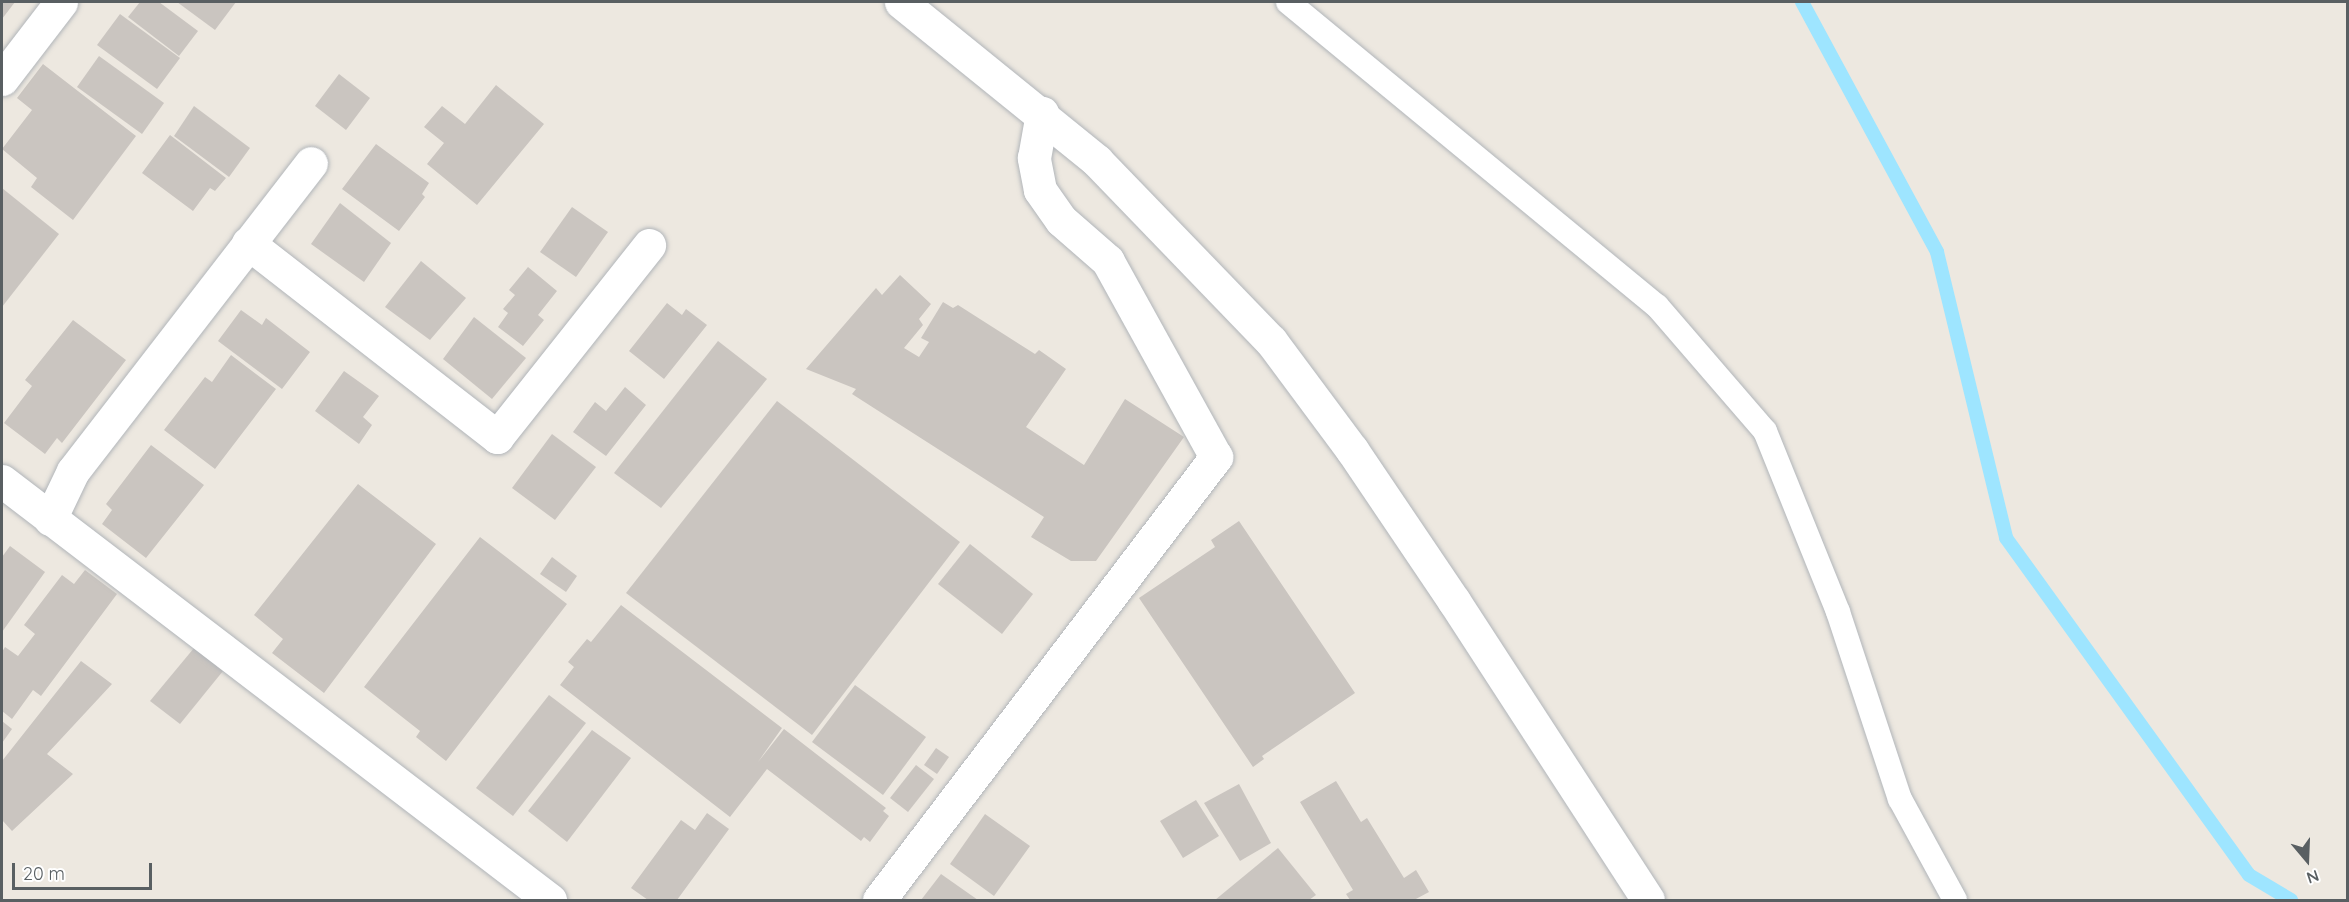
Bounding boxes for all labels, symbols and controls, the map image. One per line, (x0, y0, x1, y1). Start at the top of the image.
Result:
north arrow (2277, 830, 2337, 890)
scale bar (15, 851, 154, 889)
text: 20 m (23, 862, 65, 885)
text: N (2304, 866, 2322, 888)

